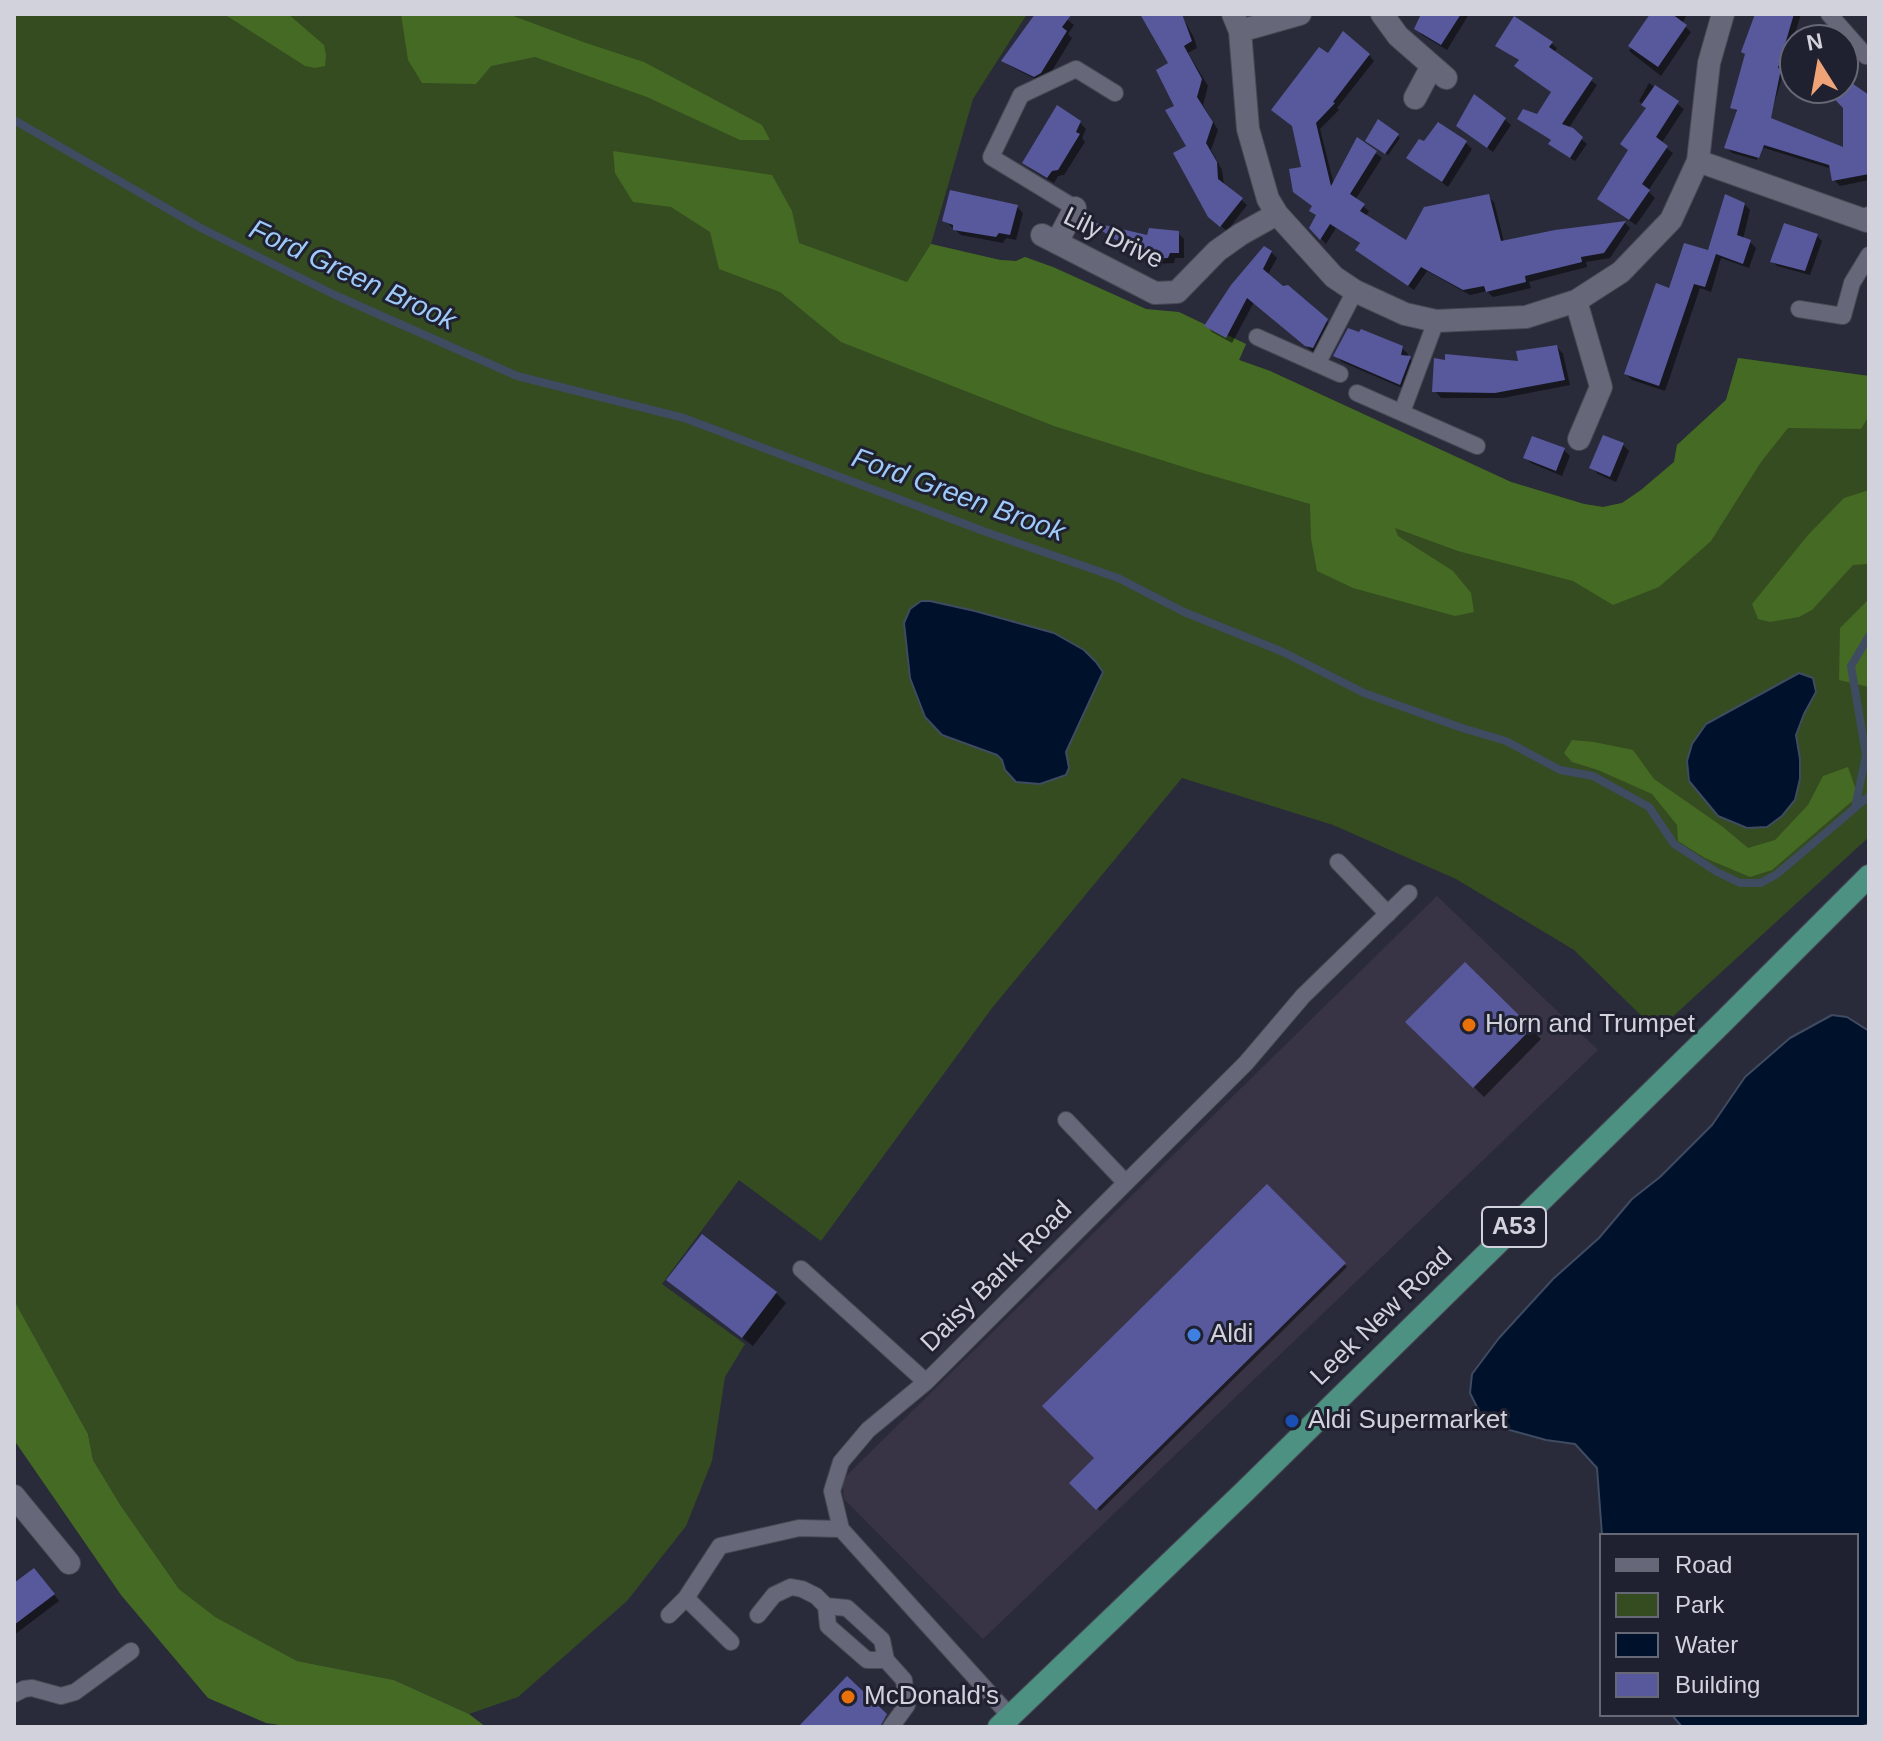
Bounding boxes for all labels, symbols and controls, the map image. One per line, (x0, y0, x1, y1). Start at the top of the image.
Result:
north arrow (1779, 24, 1859, 104)
text: N (1805, 28, 1825, 56)
street label: Lily Drive (1058, 202, 1168, 276)
water label: Ford Green Brook (243, 213, 461, 339)
water label: Ford Green Brook (847, 442, 1069, 550)
place label: Horn and Trumpet (1485, 1009, 1695, 1041)
marker: Horn and Trumpet (1460, 1016, 1478, 1034)
street label: Daisy Bank Road (915, 1195, 1079, 1359)
road number: A53 (1482, 1207, 1546, 1247)
street label: Leek New Road (1305, 1242, 1459, 1392)
place label: Aldi (1210, 1319, 1253, 1351)
marker: Aldi (1185, 1326, 1203, 1344)
place label: Aldi Supermarket (1308, 1405, 1507, 1437)
marker: Aldi Supermarket (1283, 1412, 1301, 1430)
legend (1599, 1533, 1859, 1717)
text: Road (1675, 1551, 1732, 1578)
text: Park (1675, 1591, 1724, 1618)
text: Water (1675, 1631, 1738, 1658)
text: Building (1675, 1671, 1760, 1698)
place label: McDonald's (864, 1681, 999, 1713)
marker: McDonald's (839, 1688, 857, 1706)

